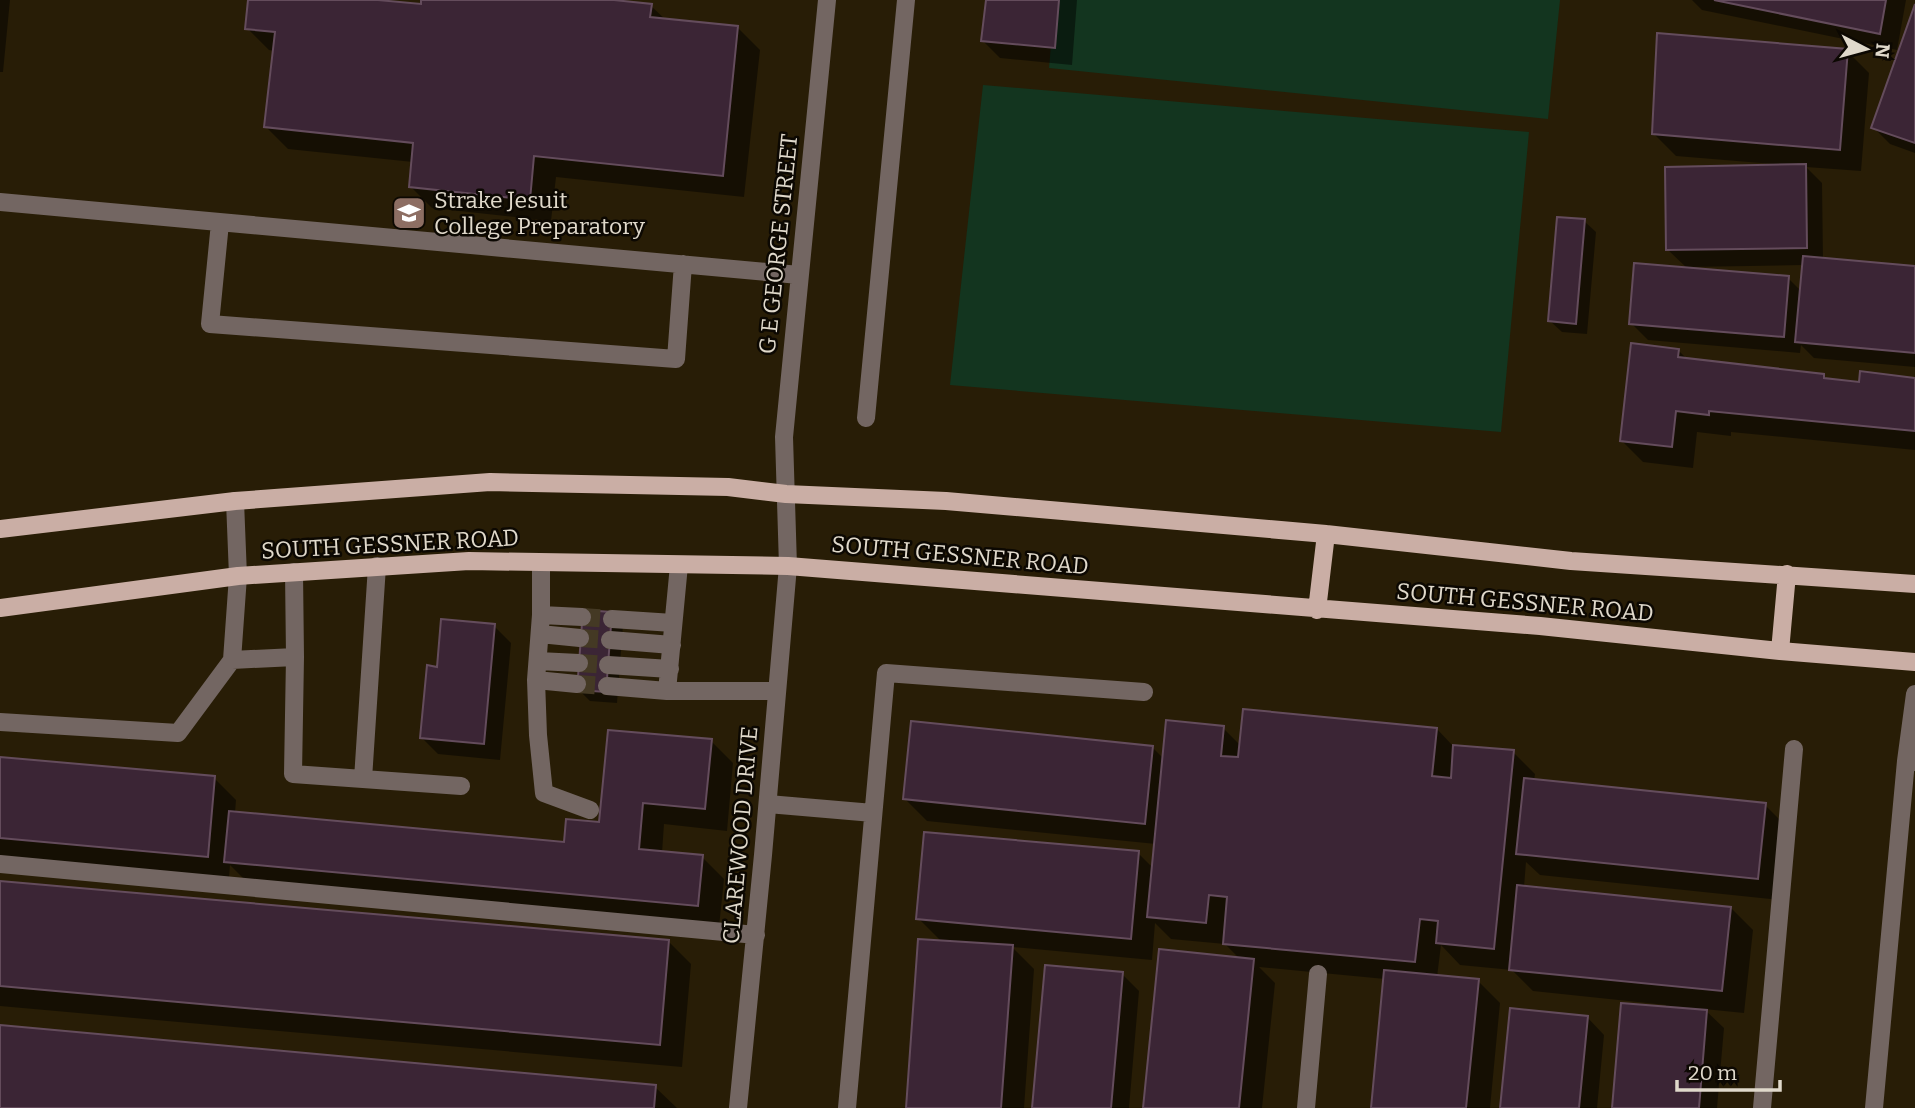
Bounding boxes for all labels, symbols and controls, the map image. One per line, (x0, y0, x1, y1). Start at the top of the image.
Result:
north arrow (1831, 14, 1901, 84)
text: N (1870, 42, 1895, 60)
street label: G E GEORGE STREET (753, 133, 803, 355)
place label: Strake Jesuit College Preparatory (434, 186, 646, 240)
school or university icon: Strake Jesuit College Preparatory (390, 194, 428, 232)
street label: SOUTH GESSNER ROAD (260, 523, 520, 565)
street label: SOUTH GESSNER ROAD (830, 530, 1090, 580)
street label: SOUTH GESSNER ROAD (1395, 577, 1655, 627)
street label: CLAREWOOD DRIVE (717, 725, 763, 945)
scale bar (1677, 1048, 1780, 1092)
text: 20 m (1688, 1060, 1737, 1086)

